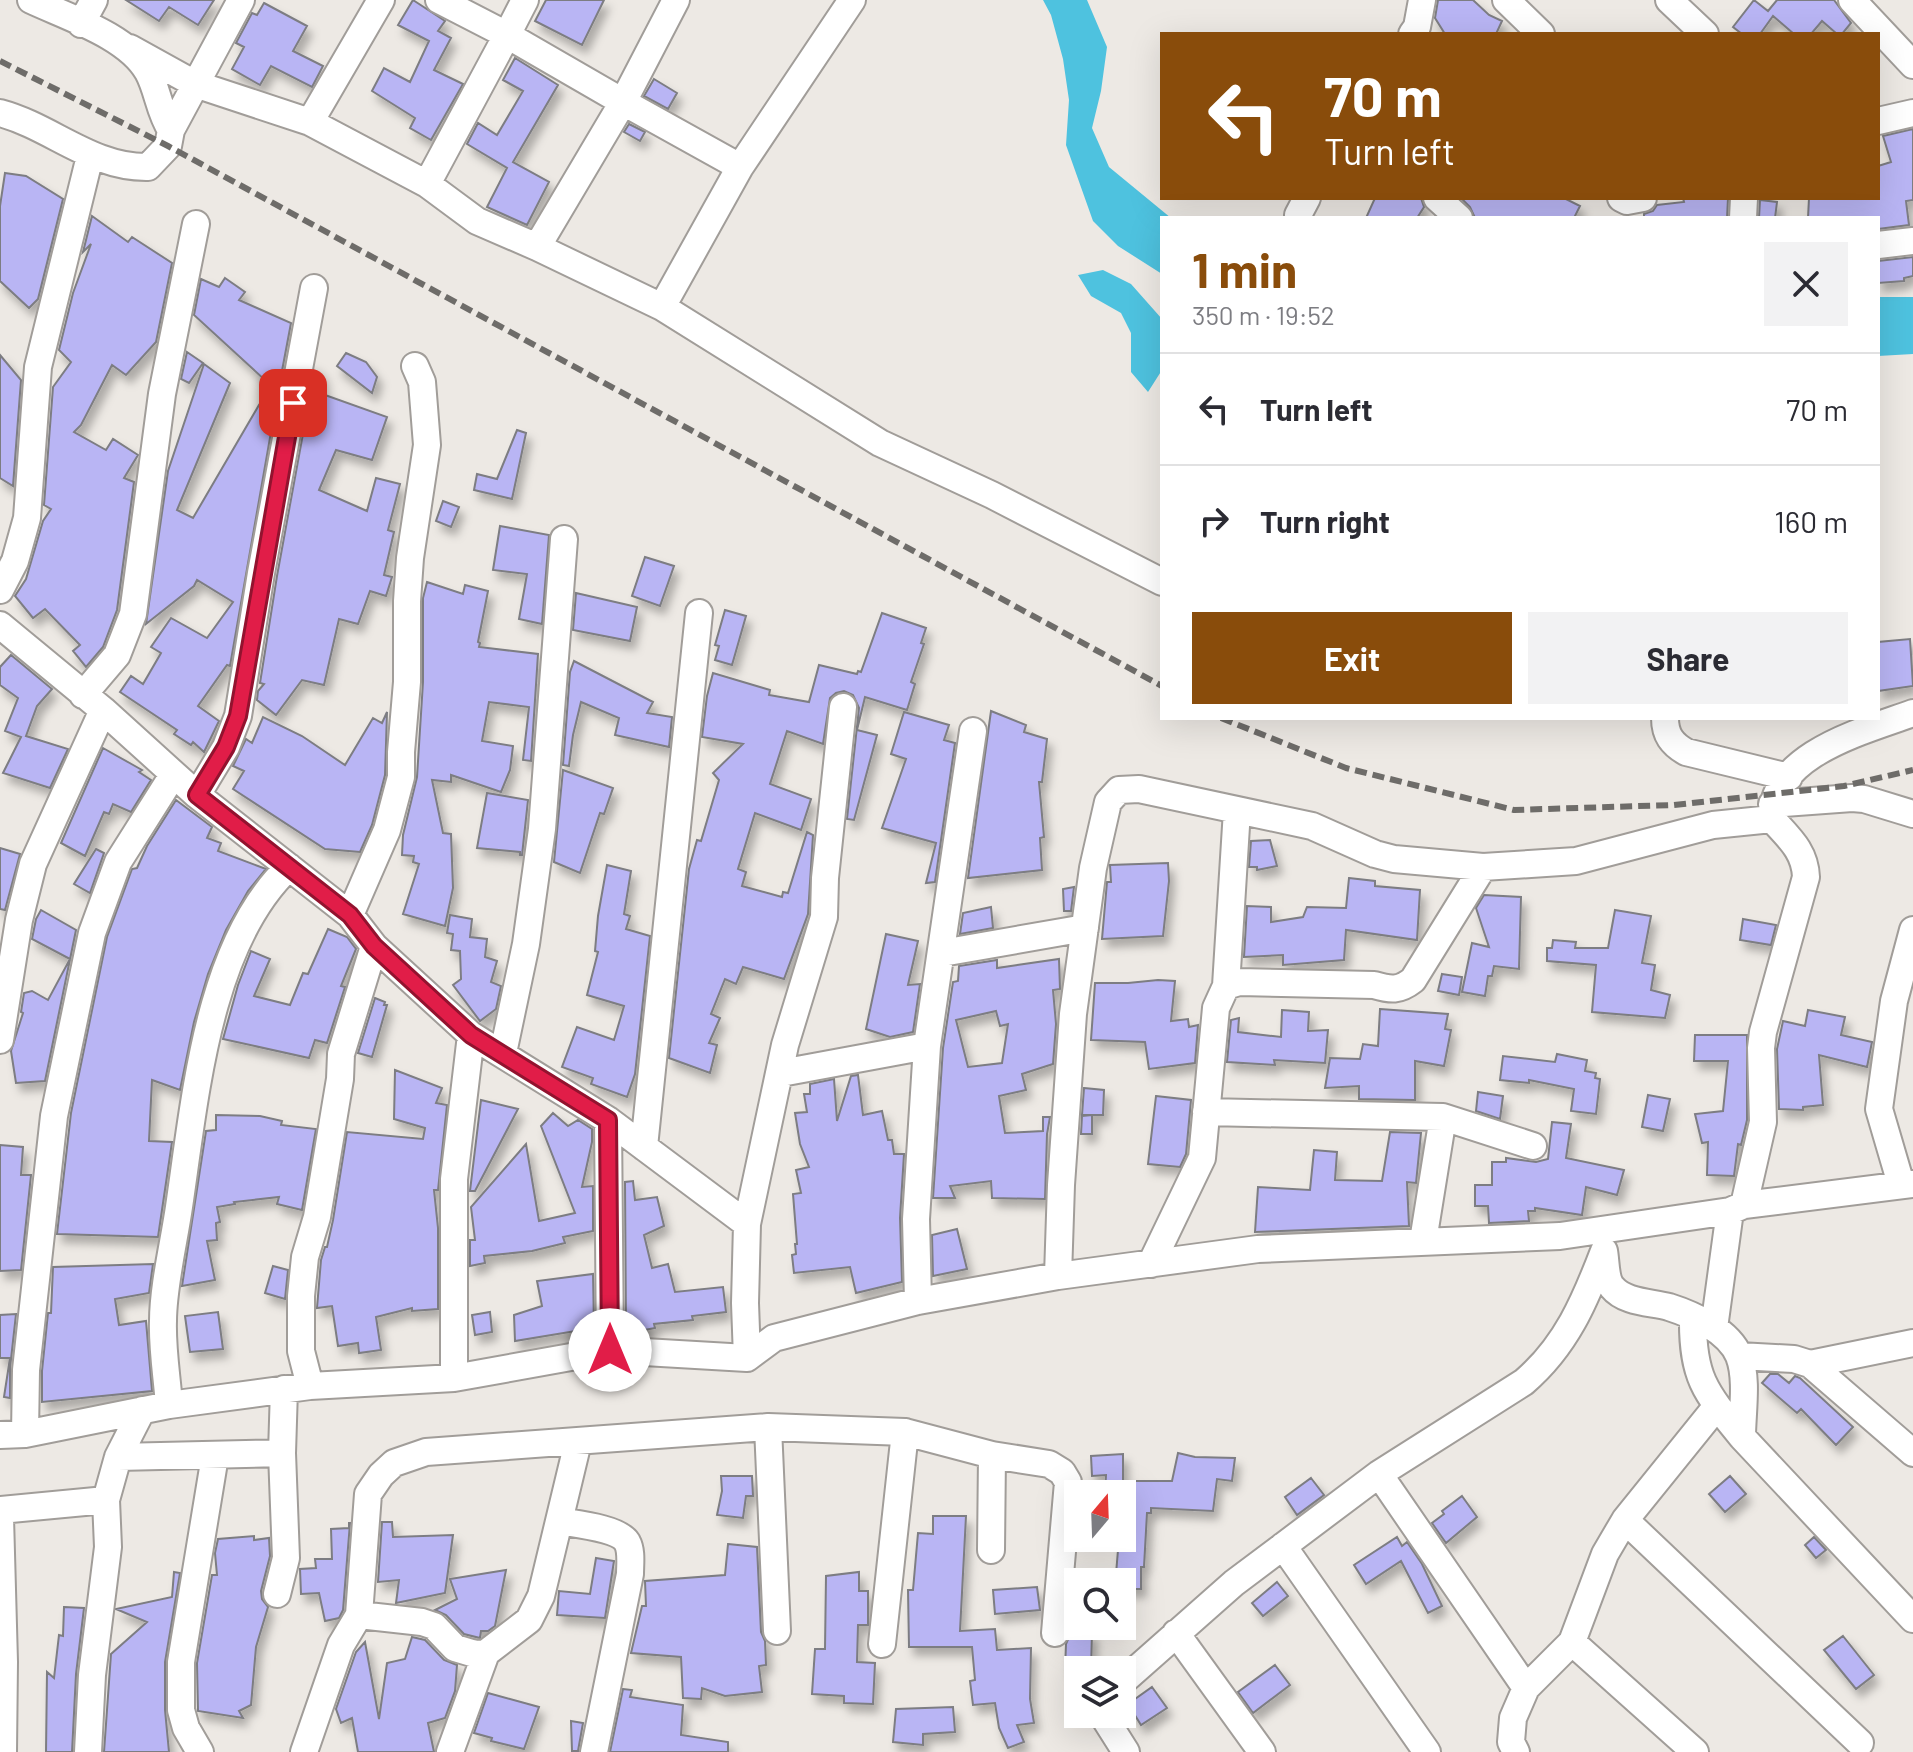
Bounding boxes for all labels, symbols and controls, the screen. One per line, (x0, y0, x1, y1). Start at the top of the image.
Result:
text: 70 m (1324, 61, 1442, 128)
icon: left (1192, 64, 1296, 168)
text: Turn left (1324, 129, 1455, 172)
text: 1 min (1192, 240, 1297, 298)
button: close (1764, 242, 1848, 326)
text: 350 m · 19:52 (1192, 299, 1335, 330)
pin (259, 369, 327, 437)
icon: arrive (271, 381, 315, 425)
icon: left (1192, 387, 1236, 431)
text: Turn left (1260, 391, 1373, 427)
text: 70 m (1786, 391, 1848, 427)
icon: right (1192, 499, 1236, 543)
text: Turn right (1260, 503, 1390, 539)
text: 160 m (1774, 503, 1848, 539)
button: Exit (1192, 612, 1512, 704)
button: Share (1528, 612, 1848, 704)
position arrow (568, 1308, 652, 1392)
north arrow (1064, 1480, 1136, 1552)
map controls (1064, 1480, 1136, 1728)
button: search (1064, 1568, 1136, 1640)
button: layers (1064, 1656, 1136, 1728)

